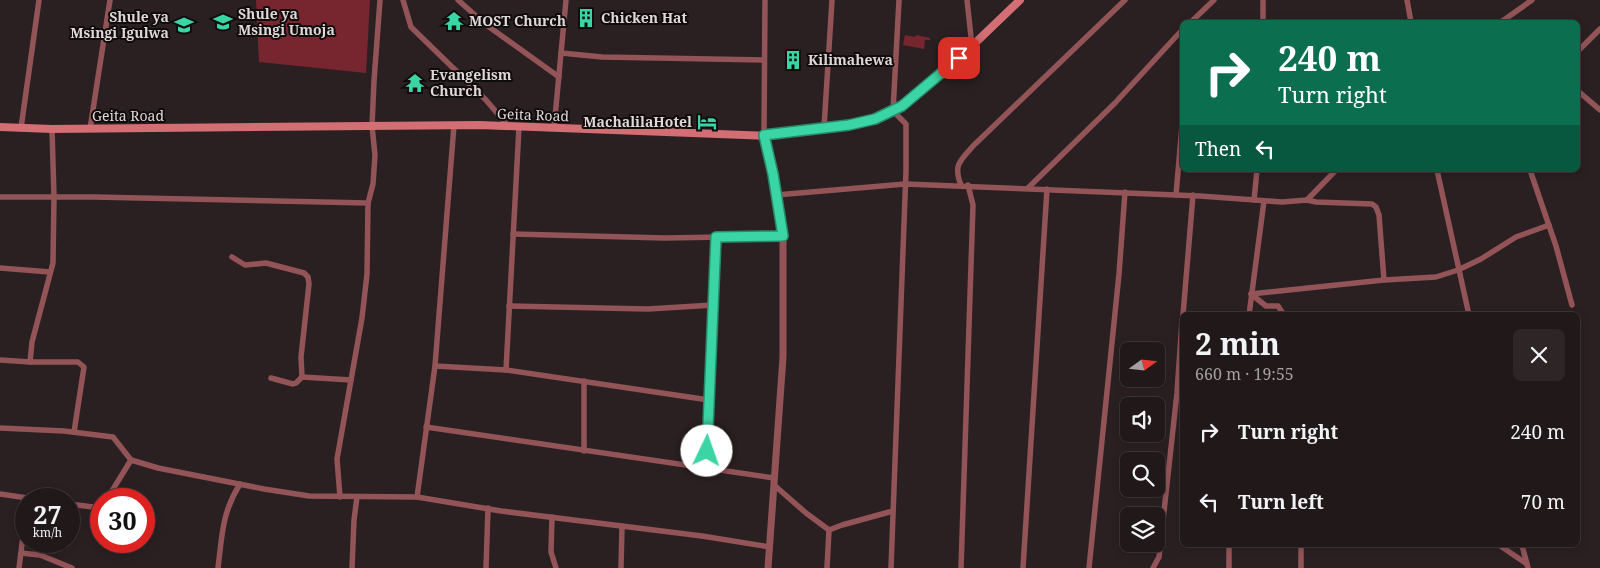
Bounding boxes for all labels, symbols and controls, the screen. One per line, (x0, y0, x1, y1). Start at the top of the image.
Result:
place label: Shule ya Msingi Umoja (238, 4, 335, 39)
place label: Shule ya Msingi Igulwa (70, 7, 169, 42)
building icon: Chicken Hat (575, 7, 597, 29)
place label: Chicken Hat (601, 8, 687, 27)
temple icon: MOST Church (443, 10, 465, 32)
school or university icon: Shule ya Msingi Umoja (212, 11, 234, 33)
place label: MOST Church (469, 11, 566, 30)
school or university icon: Shule ya Msingi Igulwa (173, 14, 195, 36)
text: 240 m (1278, 34, 1381, 81)
pin (938, 37, 980, 79)
icon: right (1195, 40, 1260, 105)
icon: arrive (945, 44, 973, 72)
building icon: Kilimahewa (782, 49, 804, 71)
place label: Kilimahewa (808, 50, 893, 69)
place label: Evangelism Church (430, 65, 512, 100)
temple icon: Evangelism Church (404, 72, 426, 94)
text: Turn right (1278, 79, 1387, 109)
street label: Geita Road (497, 104, 570, 125)
street label: Geita Road (92, 106, 164, 125)
hotel icon: MachalilaHotel (696, 111, 718, 133)
place label: MachalilaHotel (583, 112, 692, 131)
icon: left (1251, 135, 1279, 163)
text: Then (1195, 136, 1241, 162)
text: 2 min (1195, 323, 1280, 364)
button: close (1513, 329, 1565, 381)
north arrow (1120, 342, 1165, 388)
map controls (1120, 342, 1165, 552)
text: 660 m · 19:55 (1195, 363, 1294, 385)
button: sound (1120, 397, 1165, 442)
icon: right (1195, 418, 1223, 446)
text: Turn right (1238, 419, 1338, 445)
text: 240 m (1510, 419, 1565, 445)
position arrow (680, 424, 732, 476)
button: search (1120, 452, 1165, 497)
speed limit sign: 30 (90, 488, 155, 553)
icon: left (1195, 488, 1223, 516)
text: Turn left (1238, 489, 1324, 515)
text: 70 m (1521, 489, 1565, 515)
text: 27 (33, 497, 62, 531)
button: layers (1120, 507, 1165, 552)
text: km/h (33, 524, 62, 541)

